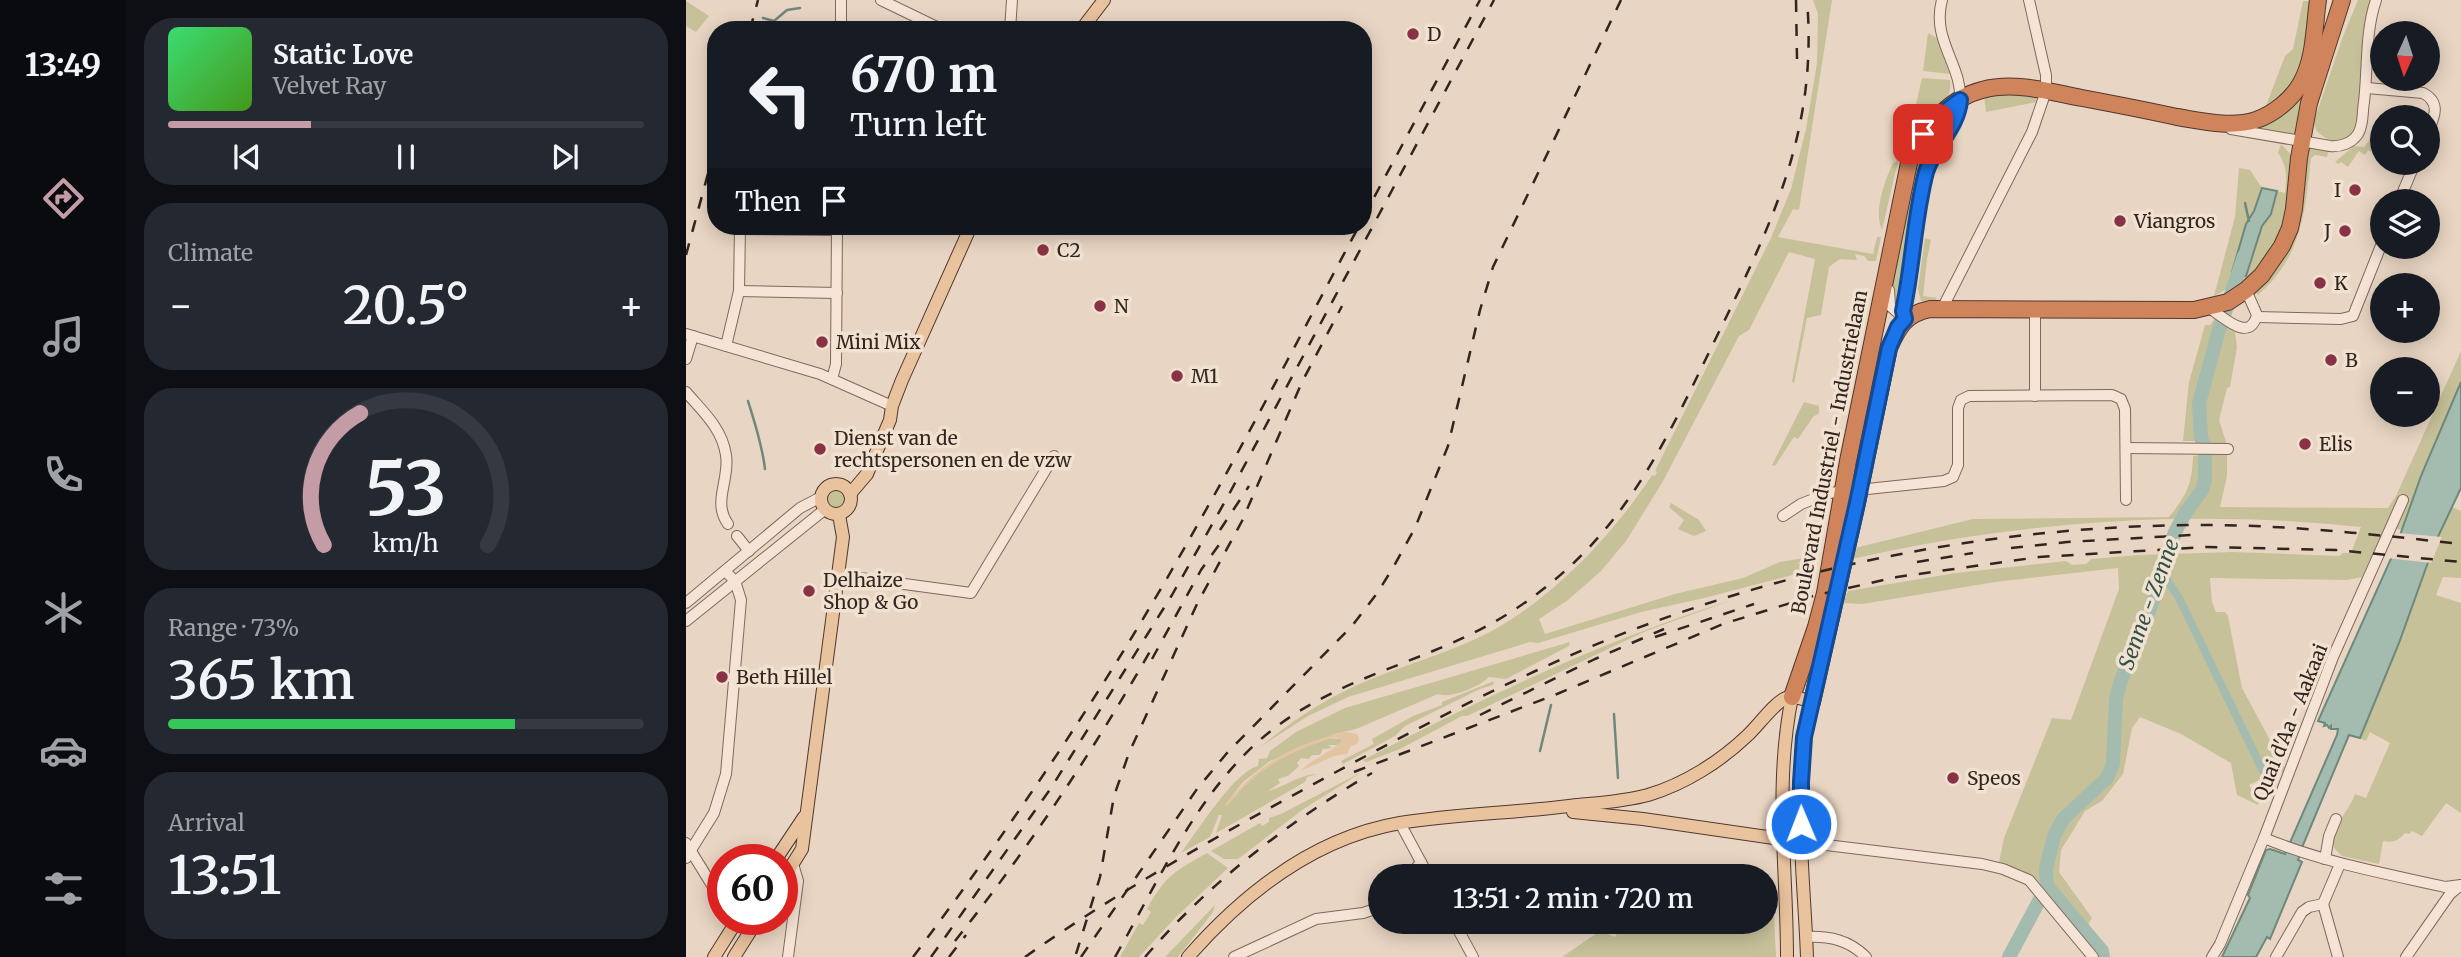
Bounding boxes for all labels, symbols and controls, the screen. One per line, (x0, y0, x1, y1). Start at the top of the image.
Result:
north arrow (2370, 21, 2440, 91)
map controls (2370, 21, 2440, 427)
place label: D (1427, 22, 1441, 46)
marker: D (1405, 26, 1421, 42)
text: Static Love (273, 38, 413, 71)
text: 670 m (850, 44, 997, 105)
text: 13:49 (25, 45, 101, 85)
icon: left (735, 49, 826, 140)
text: Velvet Ray (273, 71, 386, 100)
pin (1893, 104, 1953, 164)
text: Turn left (850, 105, 987, 145)
button: search (2370, 105, 2440, 175)
icon: arrive (1904, 115, 1942, 153)
icon: previous (228, 138, 266, 176)
icon: pause (387, 138, 425, 176)
icon: next (546, 138, 584, 176)
icon: directions (39, 174, 88, 223)
place label: I (2334, 178, 2341, 202)
icon: arrive (815, 182, 853, 220)
marker: I (2347, 182, 2363, 198)
text: Then (735, 185, 801, 218)
button: layers (2370, 189, 2440, 259)
place label: Viangros (2133, 209, 2215, 233)
marker: Viangros (2112, 213, 2128, 229)
place label: J (2323, 219, 2331, 243)
marker: J (2337, 223, 2353, 239)
text: Climate (168, 238, 253, 267)
place label: C2 (1057, 238, 1081, 262)
marker: C2 (1035, 242, 1051, 258)
place label: K (2334, 271, 2348, 295)
text: 20.5° (343, 273, 469, 338)
button: + (2370, 273, 2440, 343)
marker: K (2312, 275, 2328, 291)
text: − (168, 282, 193, 329)
text: + (619, 282, 644, 329)
street label: Boulevard Industriel - Industrielaan (1786, 287, 1872, 616)
place label: N (1114, 294, 1129, 318)
marker: N (1092, 298, 1108, 314)
icon: music (39, 312, 88, 361)
place label: Mini Mix (836, 330, 921, 354)
marker: Mini Mix (814, 334, 830, 350)
place label: B (2345, 348, 2358, 372)
marker: B (2323, 352, 2339, 368)
button: − (2370, 357, 2440, 427)
place label: M1 (1191, 364, 1219, 388)
marker: M1 (1169, 368, 1185, 384)
place label: Dienst van de rechtspersonen en de vzw (834, 426, 1072, 472)
place label: Elis (2319, 432, 2353, 456)
marker: Elis (2297, 436, 2313, 452)
marker: Dienst van de rechtspersonen en de vzw (812, 441, 828, 457)
text: 53 (365, 443, 447, 535)
icon: phone (39, 450, 88, 499)
text: km/h (373, 526, 439, 558)
water label: Senne - Zenne (2112, 535, 2185, 673)
place label: Delhaize Shop & Go (823, 568, 918, 614)
marker: Delhaize Shop & Go (801, 583, 817, 599)
icon: climate (39, 588, 88, 637)
text: Range · 73% (168, 613, 299, 642)
street label: Quai d'Aa - Aakaai (2248, 640, 2332, 804)
text: 365 km (168, 648, 355, 713)
place label: Beth Hillel (736, 665, 832, 689)
marker: Beth Hillel (714, 669, 730, 685)
icon: car (39, 726, 88, 775)
place label: Speos (1967, 766, 2021, 790)
marker: Speos (1945, 770, 1961, 786)
position arrow (1764, 787, 1838, 861)
text: Arrival (168, 808, 245, 837)
text: 13:51 (168, 843, 281, 908)
speed limit sign: 60 (707, 844, 798, 935)
icon: filters (39, 864, 88, 913)
text: 13:51 · 2 min · 720 m (1453, 882, 1693, 915)

